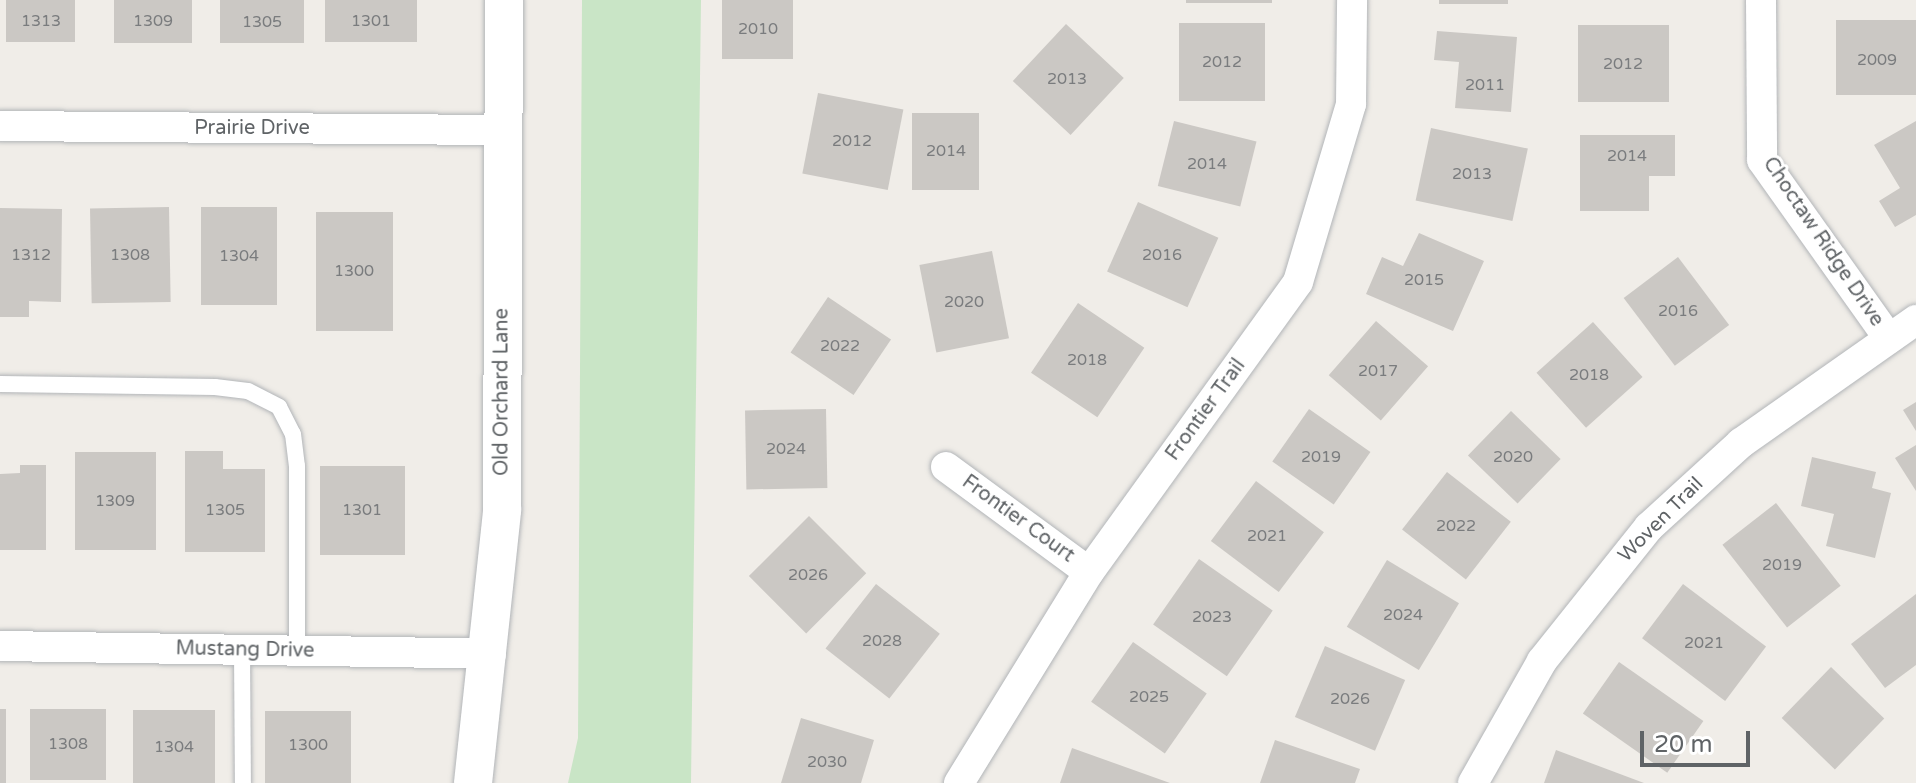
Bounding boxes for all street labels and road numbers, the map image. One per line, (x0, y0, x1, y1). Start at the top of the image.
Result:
street label: Prairie Drive (194, 116, 310, 140)
street label: Choctaw Ridge Drive (1757, 153, 1889, 331)
street label: Old Orchard Lane (490, 308, 514, 476)
street label: Frontier Trail (1161, 355, 1251, 465)
street label: Frontier Court (957, 470, 1079, 568)
street label: Woven Trail (1614, 473, 1708, 567)
street label: Mustang Drive (175, 637, 315, 663)

